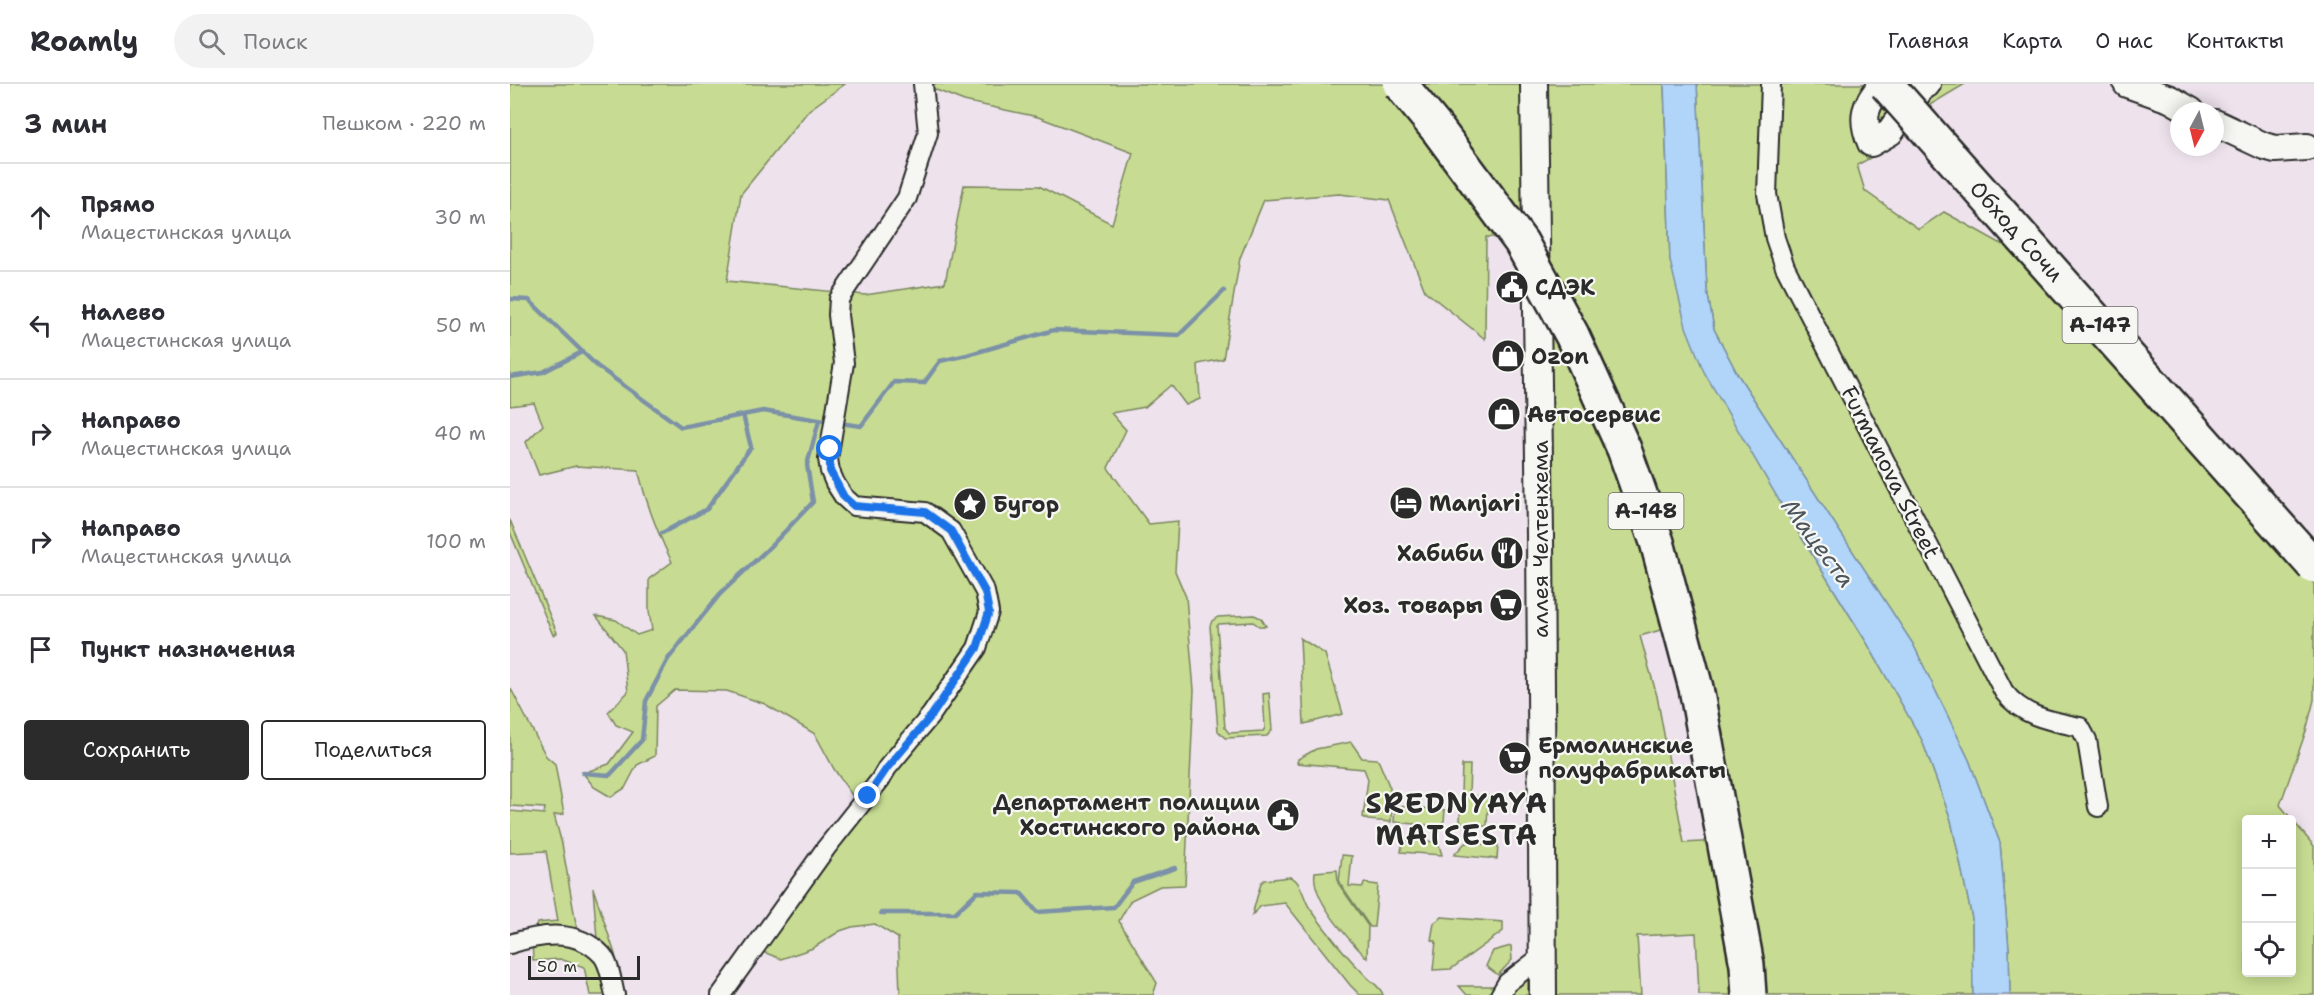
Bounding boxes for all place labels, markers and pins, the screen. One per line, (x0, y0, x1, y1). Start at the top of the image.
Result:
public building icon: СДЭК (1494, 269, 1530, 305)
place label: СДЭК (1535, 273, 1595, 302)
shop icon: Ozon (1490, 338, 1526, 374)
place label: Ozon (1531, 342, 1589, 371)
shop icon: Автосервис (1486, 396, 1522, 432)
place label: Автосервис (1527, 400, 1661, 429)
hotel icon: Manjari (1388, 485, 1424, 521)
place icon: Бугор (952, 486, 988, 522)
place label: Manjari (1429, 489, 1521, 518)
place label: Бугор (993, 490, 1059, 519)
restaurant icon: Хабиби (1489, 535, 1525, 571)
place label: Хабиби (1397, 539, 1484, 568)
supermarket icon: Хоз. товары (1488, 587, 1524, 623)
place label: Хоз. товары (1344, 591, 1483, 620)
place label: Ермолинские полуфабрикаты (1538, 731, 1726, 785)
supermarket icon: Ермолинские полуфабрикаты (1497, 740, 1533, 776)
place label: Департамент полиции Хостинского района (993, 788, 1260, 842)
public building icon: Департамент полиции Хостинского района (1265, 797, 1301, 833)

